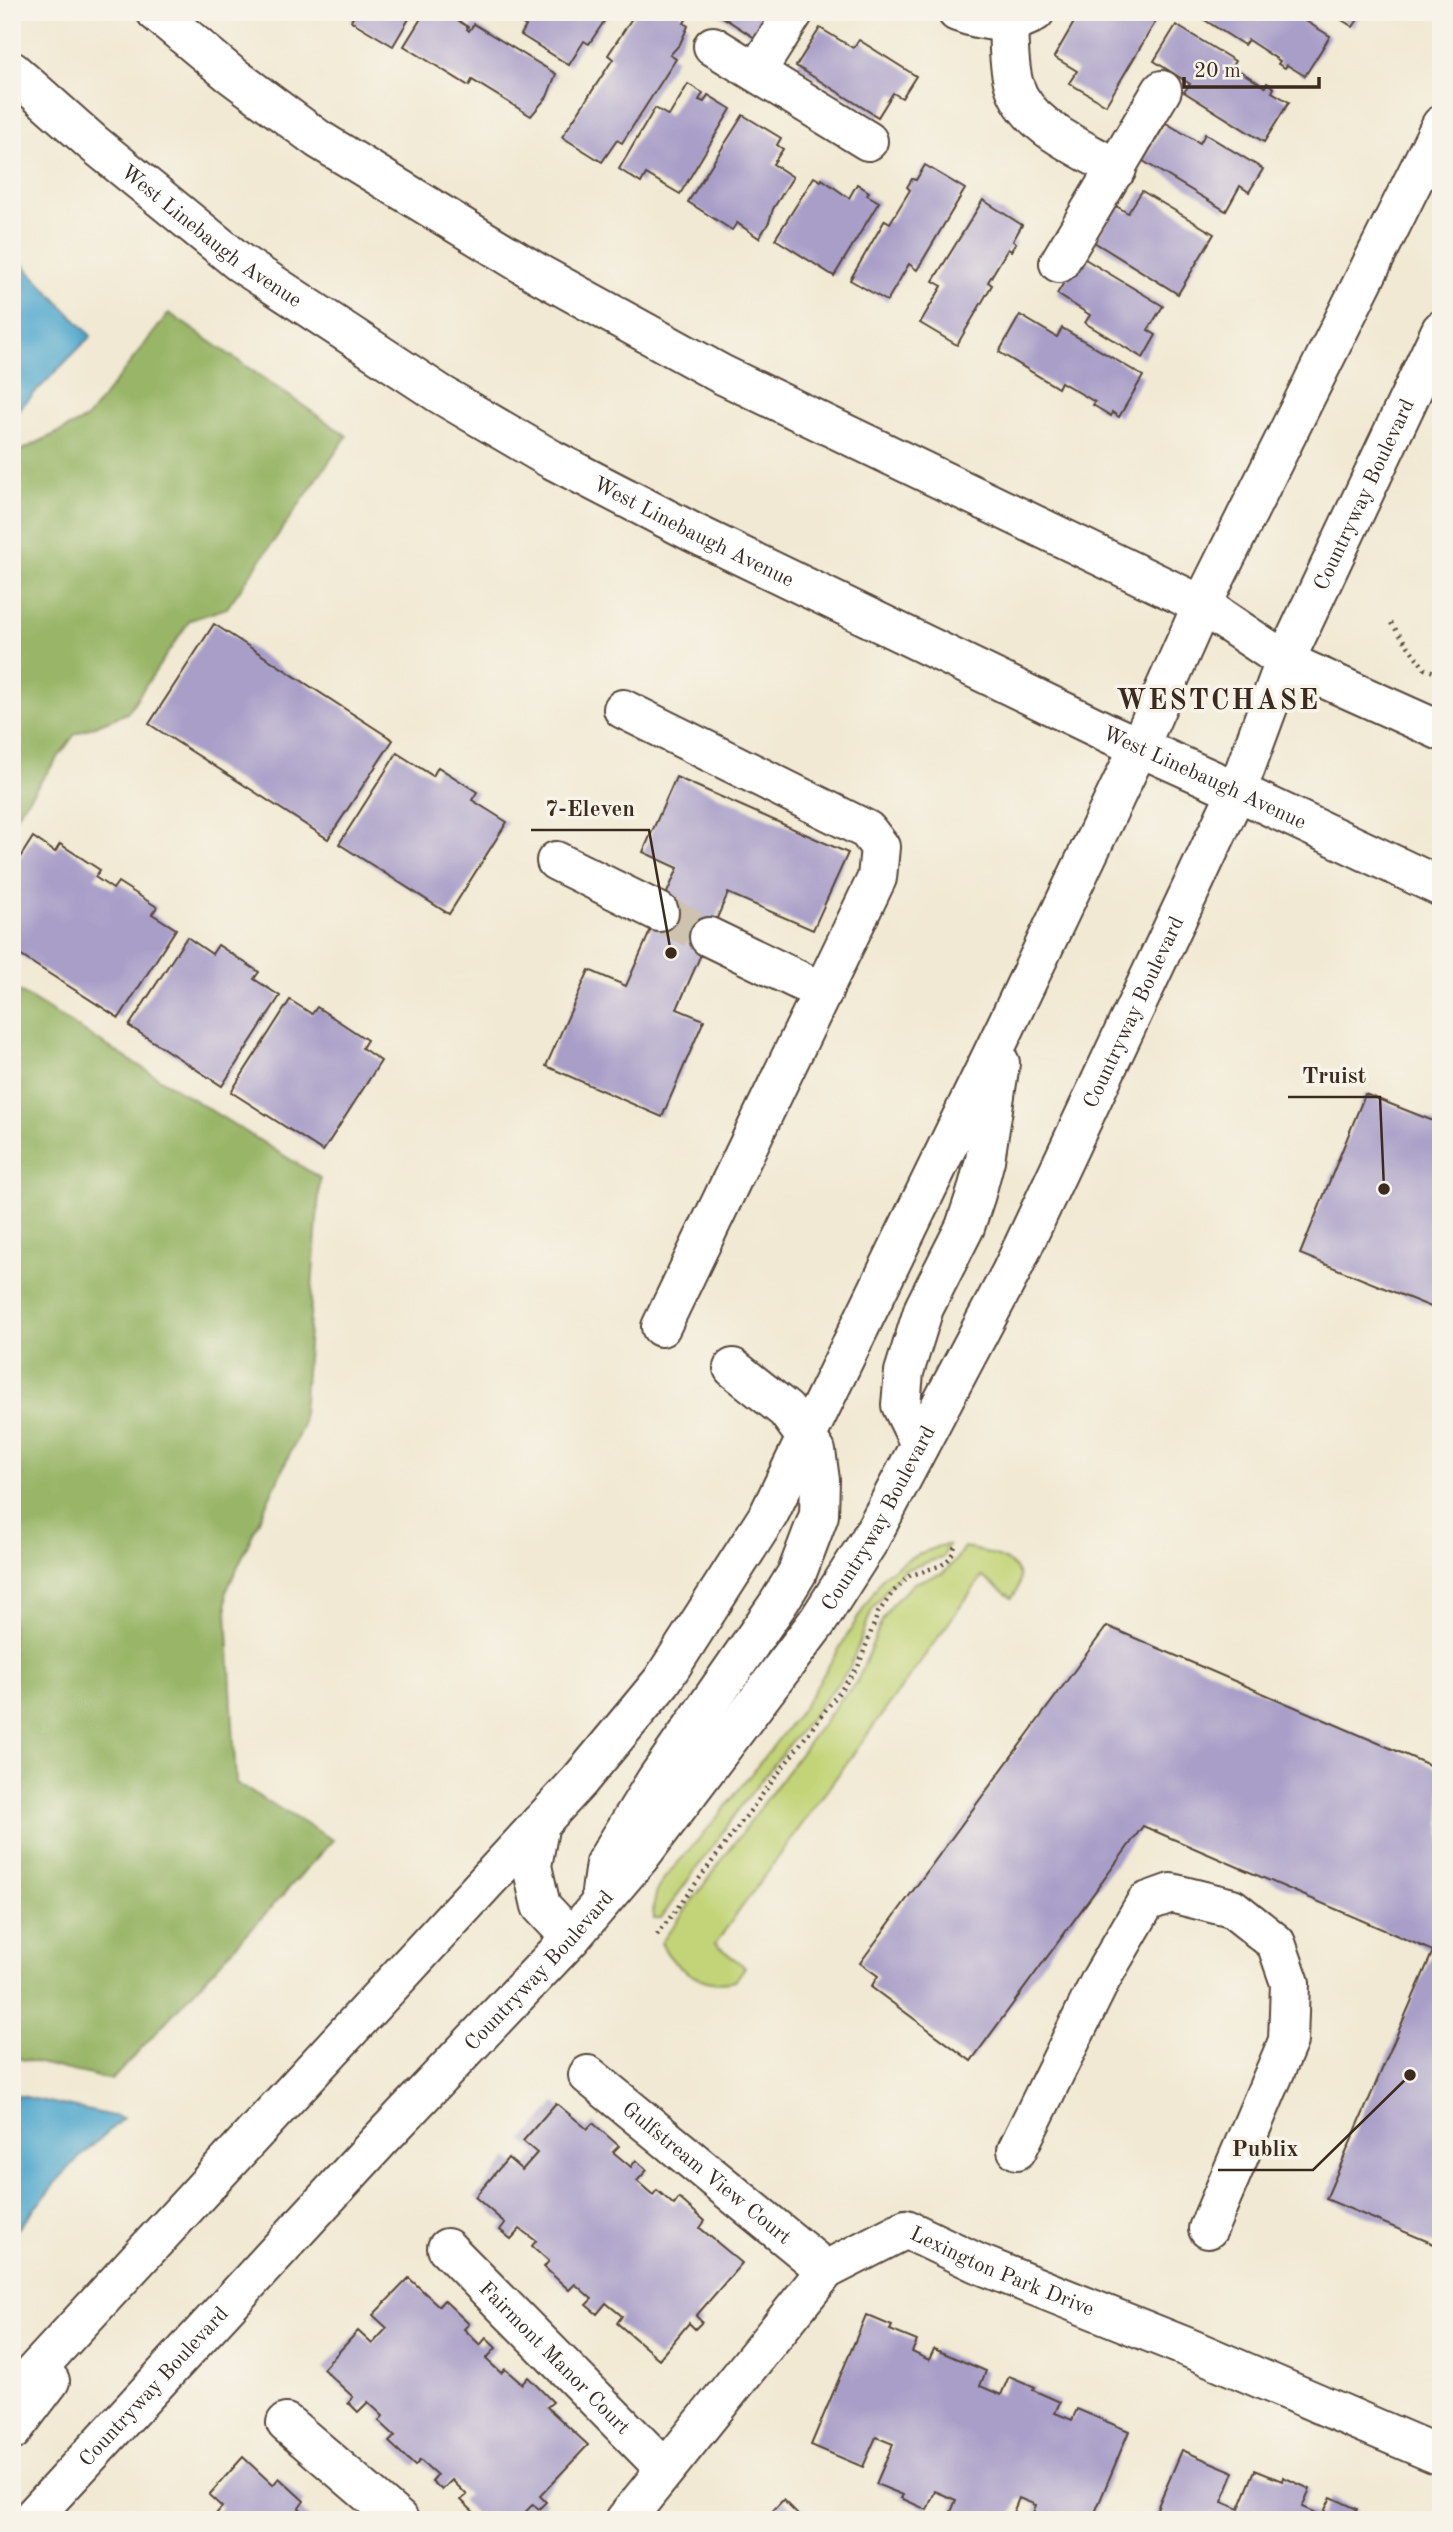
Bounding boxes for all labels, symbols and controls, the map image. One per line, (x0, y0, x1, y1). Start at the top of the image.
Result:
scale bar (1184, 46, 1318, 90)
text: 20 m (1194, 61, 1241, 82)
street label: West Linebaugh Avenue (117, 161, 305, 312)
street label: Countryway Boulevard (1311, 396, 1419, 594)
street label: West Linebaugh Avenue (590, 474, 797, 592)
district label: WESTCHASE (1116, 688, 1320, 716)
street label: West Linebaugh Avenue (1099, 723, 1309, 834)
callout: 7-Eleven (531, 786, 649, 830)
text: 7-Eleven (545, 798, 635, 821)
street label: Countryway Boulevard (1081, 914, 1188, 1112)
callout: Truist (1288, 1053, 1380, 1097)
text: Truist (1302, 1065, 1366, 1088)
street label: Countryway Boulevard (818, 1423, 940, 1615)
street label: Countryway Boulevard (461, 1887, 618, 2055)
street label: Gulfstream View Court (618, 2099, 795, 2249)
callout: Publix (1218, 2126, 1313, 2170)
text: Publix (1232, 2138, 1298, 2161)
street label: Lexington Park Drive (907, 2224, 1097, 2321)
street label: Fairmont Manor Court (475, 2278, 634, 2439)
street label: Countryway Boulevard (76, 2303, 233, 2471)

